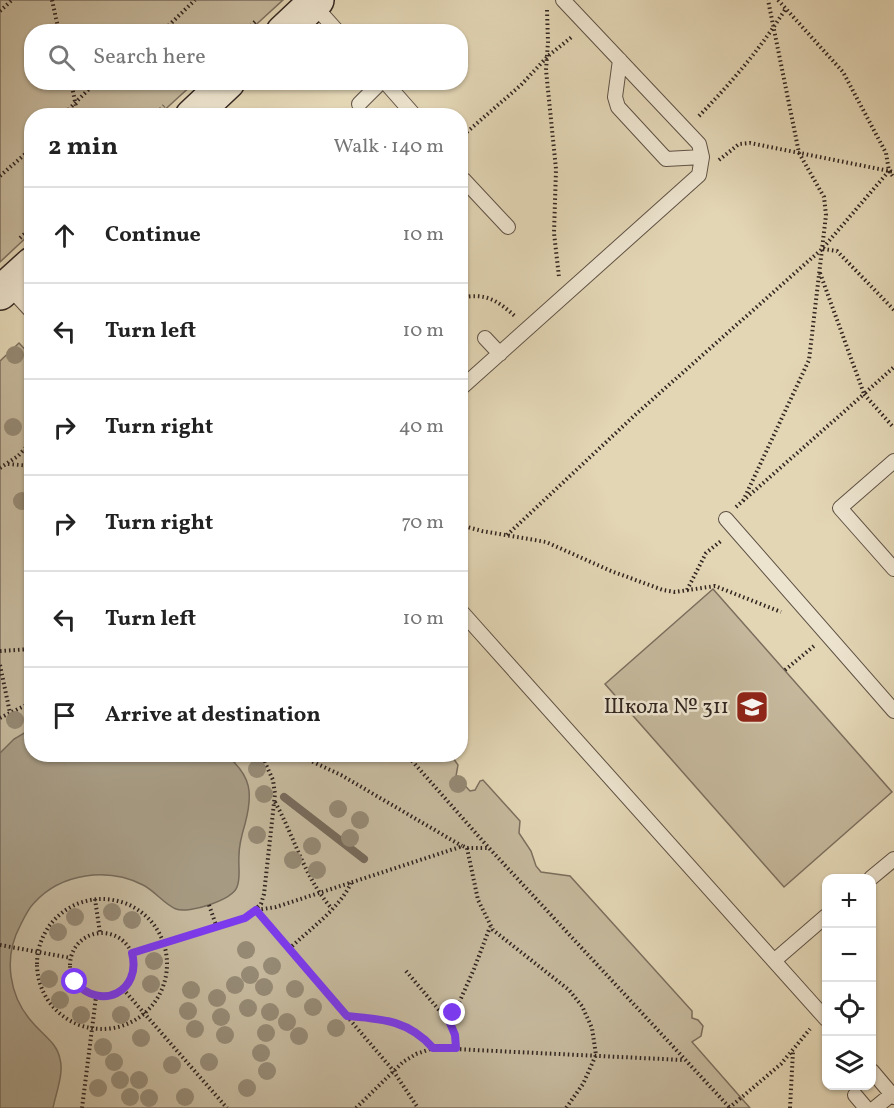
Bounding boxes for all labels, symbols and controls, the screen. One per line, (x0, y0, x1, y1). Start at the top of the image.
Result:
search box (24, 24, 468, 90)
icon: search (45, 41, 78, 74)
text: Search here (93, 42, 206, 73)
text: 2 min (48, 129, 118, 165)
text: Walk · 140 m (334, 133, 444, 161)
icon: ahead (48, 219, 81, 252)
text: Continue (105, 220, 201, 251)
text: 10 m (403, 221, 444, 249)
icon: left (48, 315, 81, 348)
text: Turn left (105, 316, 196, 347)
text: 10 m (403, 317, 444, 345)
icon: right (48, 411, 81, 444)
text: Turn right (105, 412, 213, 443)
text: 40 m (399, 413, 444, 441)
icon: right (48, 507, 81, 540)
text: Turn right (105, 508, 213, 539)
text: 70 m (401, 509, 444, 537)
icon: left (48, 603, 81, 636)
text: Turn left (105, 604, 196, 635)
text: 10 m (403, 605, 444, 633)
school or university icon: Школа № 311 (734, 689, 770, 725)
place label: Школа № 311 (604, 693, 729, 722)
icon: arrive (48, 699, 81, 732)
text: Arrive at destination (105, 700, 321, 731)
map controls (822, 874, 876, 1090)
button: + (822, 874, 876, 928)
button: − (822, 928, 876, 982)
route start (61, 968, 87, 994)
button: locate (822, 982, 876, 1036)
route end (439, 999, 465, 1025)
button: layers (822, 1036, 876, 1090)

